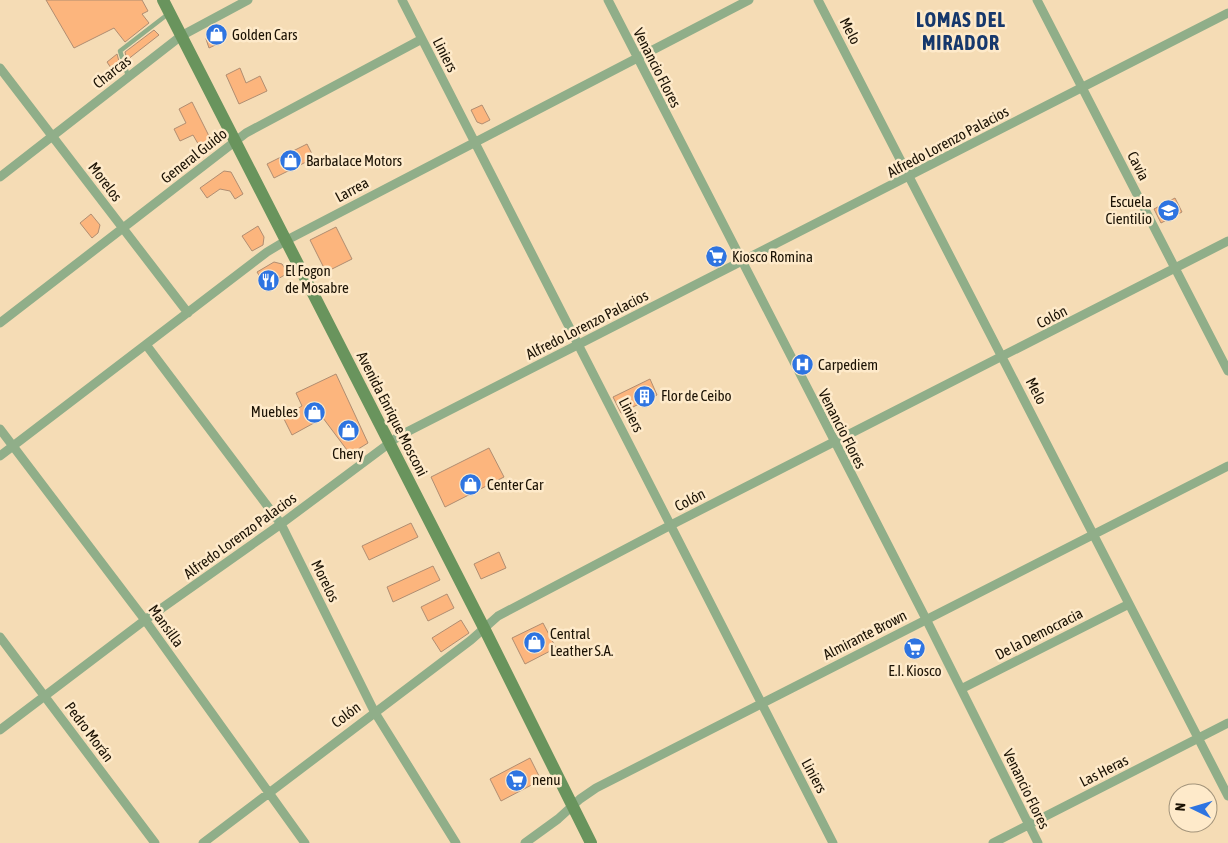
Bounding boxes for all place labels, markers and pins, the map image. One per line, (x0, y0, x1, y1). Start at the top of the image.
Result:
shop icon: Golden Cars (204, 23, 228, 47)
place label: Golden Cars (232, 26, 298, 43)
shop icon: Barbalace Motors (278, 149, 302, 173)
place label: Barbalace Motors (306, 152, 402, 169)
place label: Escuela Cientilio (1105, 193, 1152, 227)
school or university icon: Escuela Cientilio (1156, 199, 1180, 223)
supermarket icon: Kiosco Romina (704, 245, 728, 269)
place label: Kiosco Romina (732, 248, 813, 265)
place label: El Fogon de Mosabre (285, 262, 349, 296)
restaurant icon: El Fogon de Mosabre (257, 268, 281, 292)
hospital icon: Carpediem (790, 353, 814, 377)
place label: Carpediem (818, 356, 878, 373)
building icon: Flor de Ceibo (633, 384, 657, 408)
place label: Flor de Ceibo (661, 387, 732, 404)
shop icon: Muebles (302, 400, 326, 424)
place label: Muebles (251, 403, 298, 420)
shop icon: Chery (336, 419, 360, 443)
place label: Chery (332, 445, 364, 462)
shop icon: Center Car (459, 473, 483, 497)
place label: Center Car (487, 476, 544, 493)
place label: Central Leather S.A. (550, 625, 614, 659)
shop icon: Central Leather S.A. (522, 631, 546, 655)
supermarket icon: E.I. Kiosco (903, 636, 927, 660)
place label: E.I. Kiosco (888, 662, 942, 679)
supermarket icon: nenu (504, 768, 528, 792)
place label: nenu (532, 771, 561, 788)

